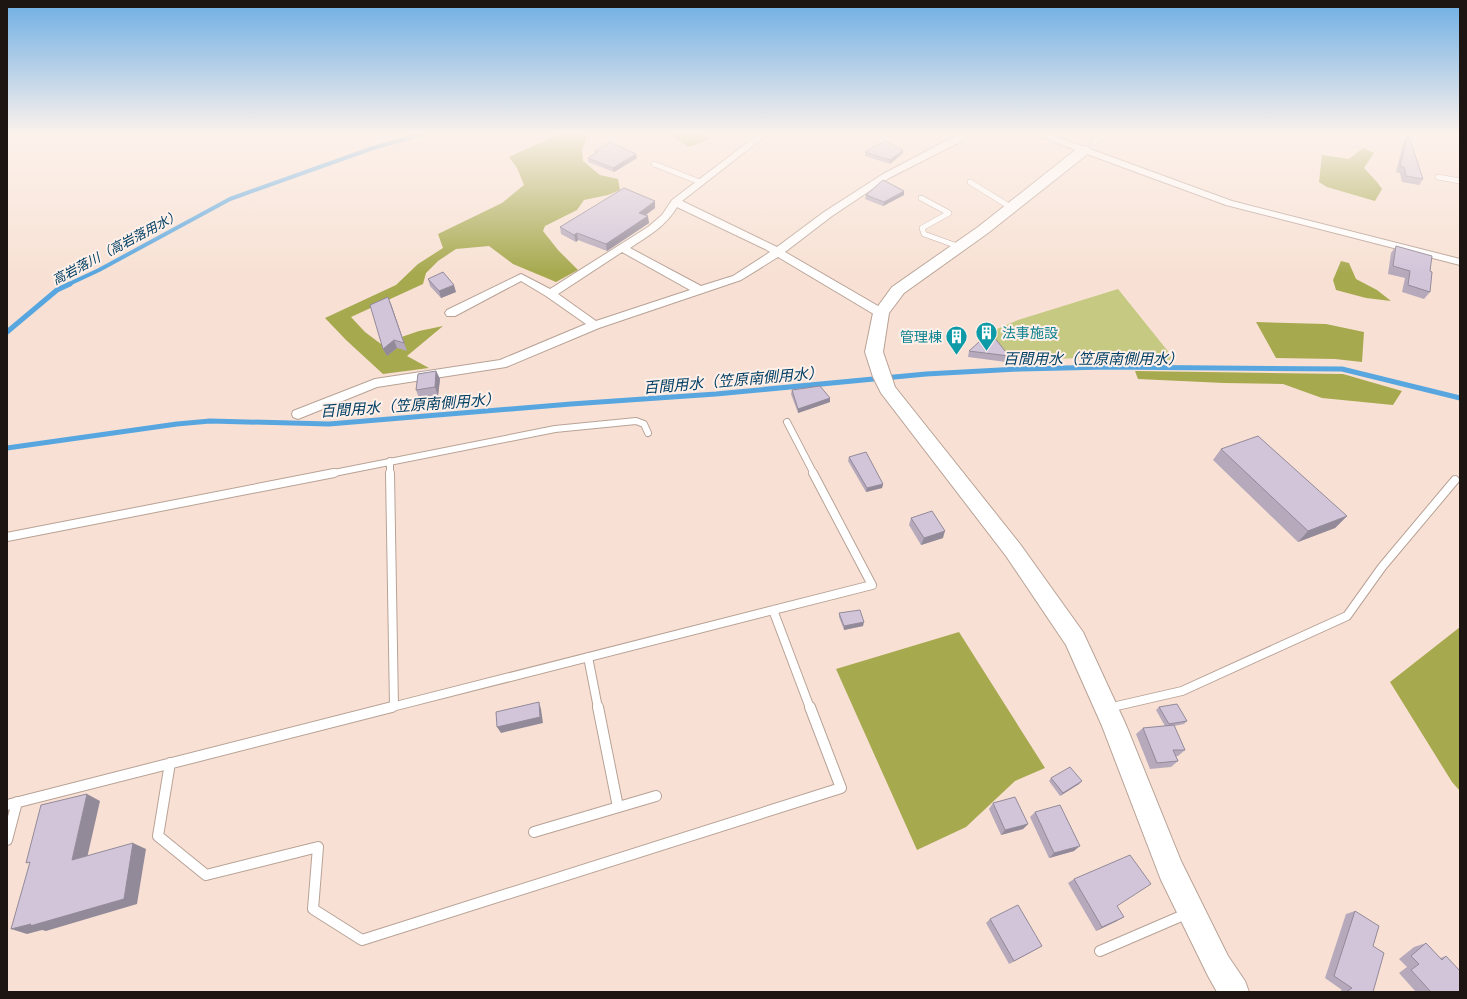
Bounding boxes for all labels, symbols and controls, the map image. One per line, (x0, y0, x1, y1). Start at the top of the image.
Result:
water label: 高岩落川（高岩落用水） (49, 206, 183, 288)
building icon: 法事施設 (974, 319, 1000, 352)
building icon: 管理棟 (944, 323, 970, 356)
place label: 法事施設 (1002, 324, 1058, 341)
place label: 管理棟 (900, 328, 942, 345)
water label: 百間用水（笠原南側用水） (1003, 349, 1183, 368)
water label: 百間用水（笠原南側用水） (643, 363, 823, 397)
water label: 百間用水（笠原南側用水） (320, 389, 500, 421)

